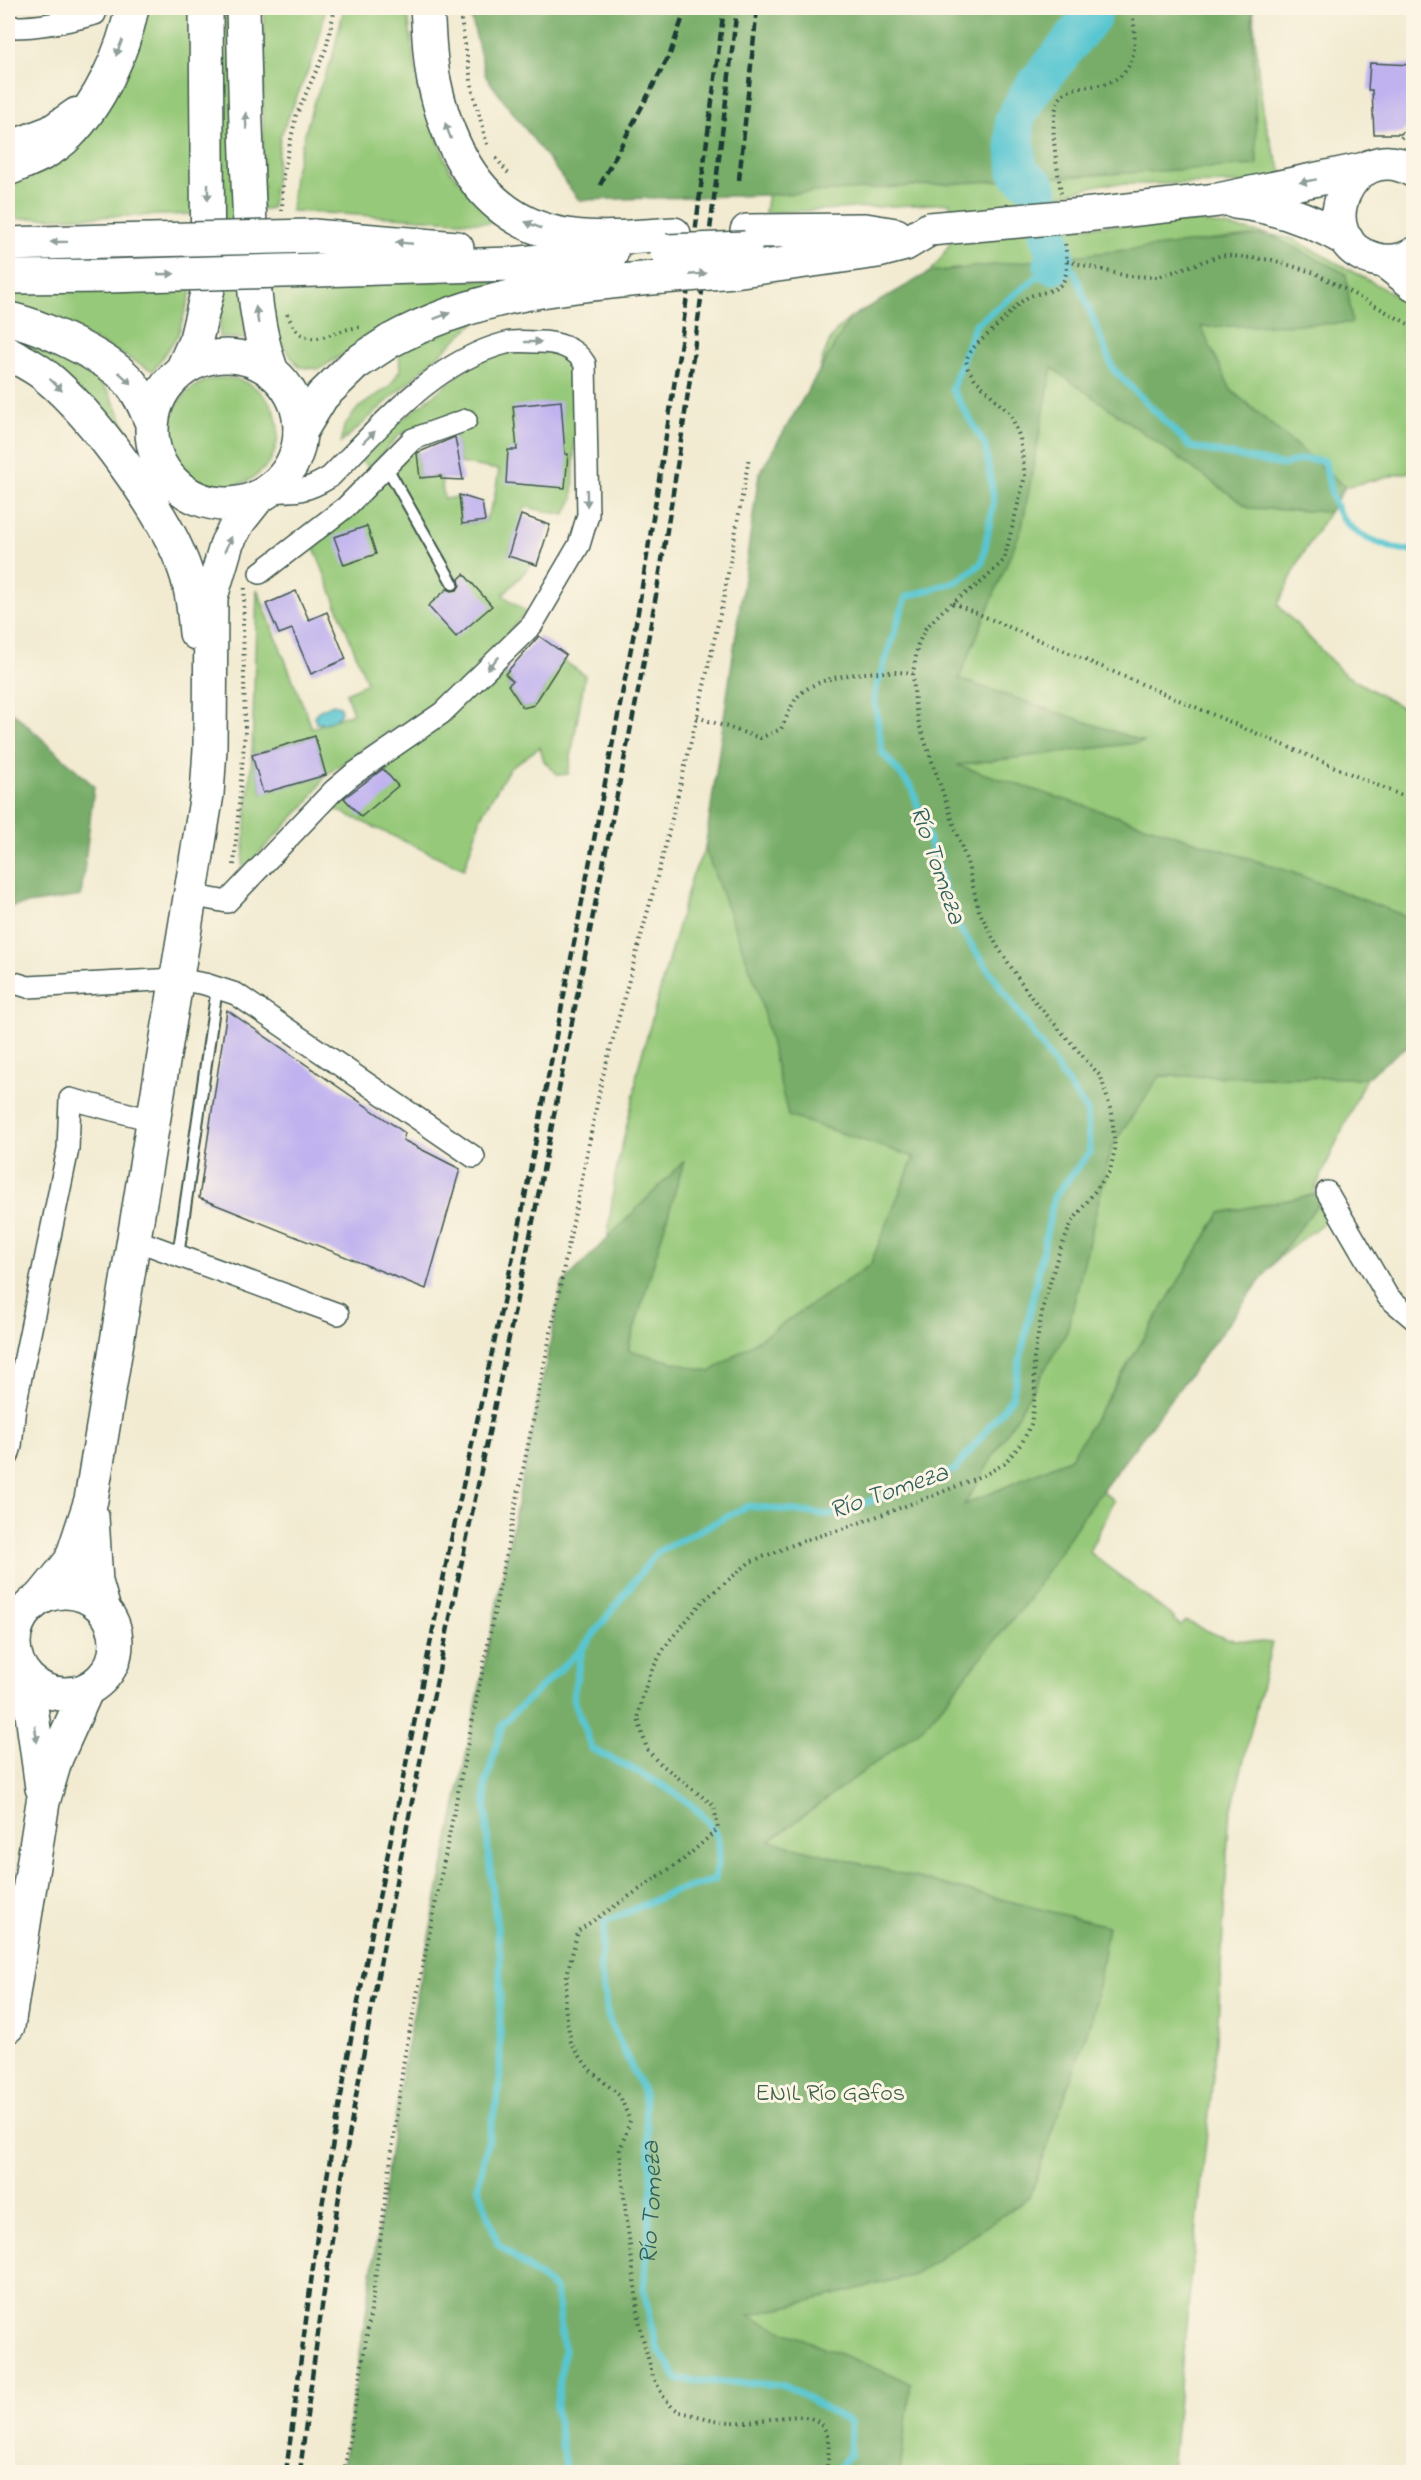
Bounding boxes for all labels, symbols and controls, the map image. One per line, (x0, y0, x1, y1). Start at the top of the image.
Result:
one-way arrow (114, 40, 124, 58)
one-way arrow (242, 111, 251, 130)
one-way arrow (443, 121, 453, 139)
one-way arrow (1298, 177, 1317, 186)
one-way arrow (203, 182, 213, 201)
one-way arrow (524, 220, 542, 229)
one-way arrow (49, 238, 68, 247)
one-way arrow (394, 238, 413, 248)
one-way arrow (156, 269, 175, 279)
one-way arrow (689, 269, 708, 279)
one-way arrow (253, 306, 262, 325)
one-way arrow (433, 311, 451, 320)
one-way arrow (523, 337, 542, 347)
one-way arrow (117, 371, 132, 385)
one-way arrow (48, 378, 62, 392)
one-way arrow (362, 430, 377, 444)
one-way arrow (583, 488, 592, 507)
one-way arrow (223, 534, 233, 552)
one-way arrow (487, 655, 501, 669)
water label: Río Tomeza (898, 801, 974, 930)
water label: Río Tomeza (825, 1455, 954, 1531)
one-way arrow (32, 1725, 41, 1744)
park label: ENIL Río Gafos (755, 2077, 905, 2112)
water label: Río Tomeza (630, 2138, 674, 2266)

